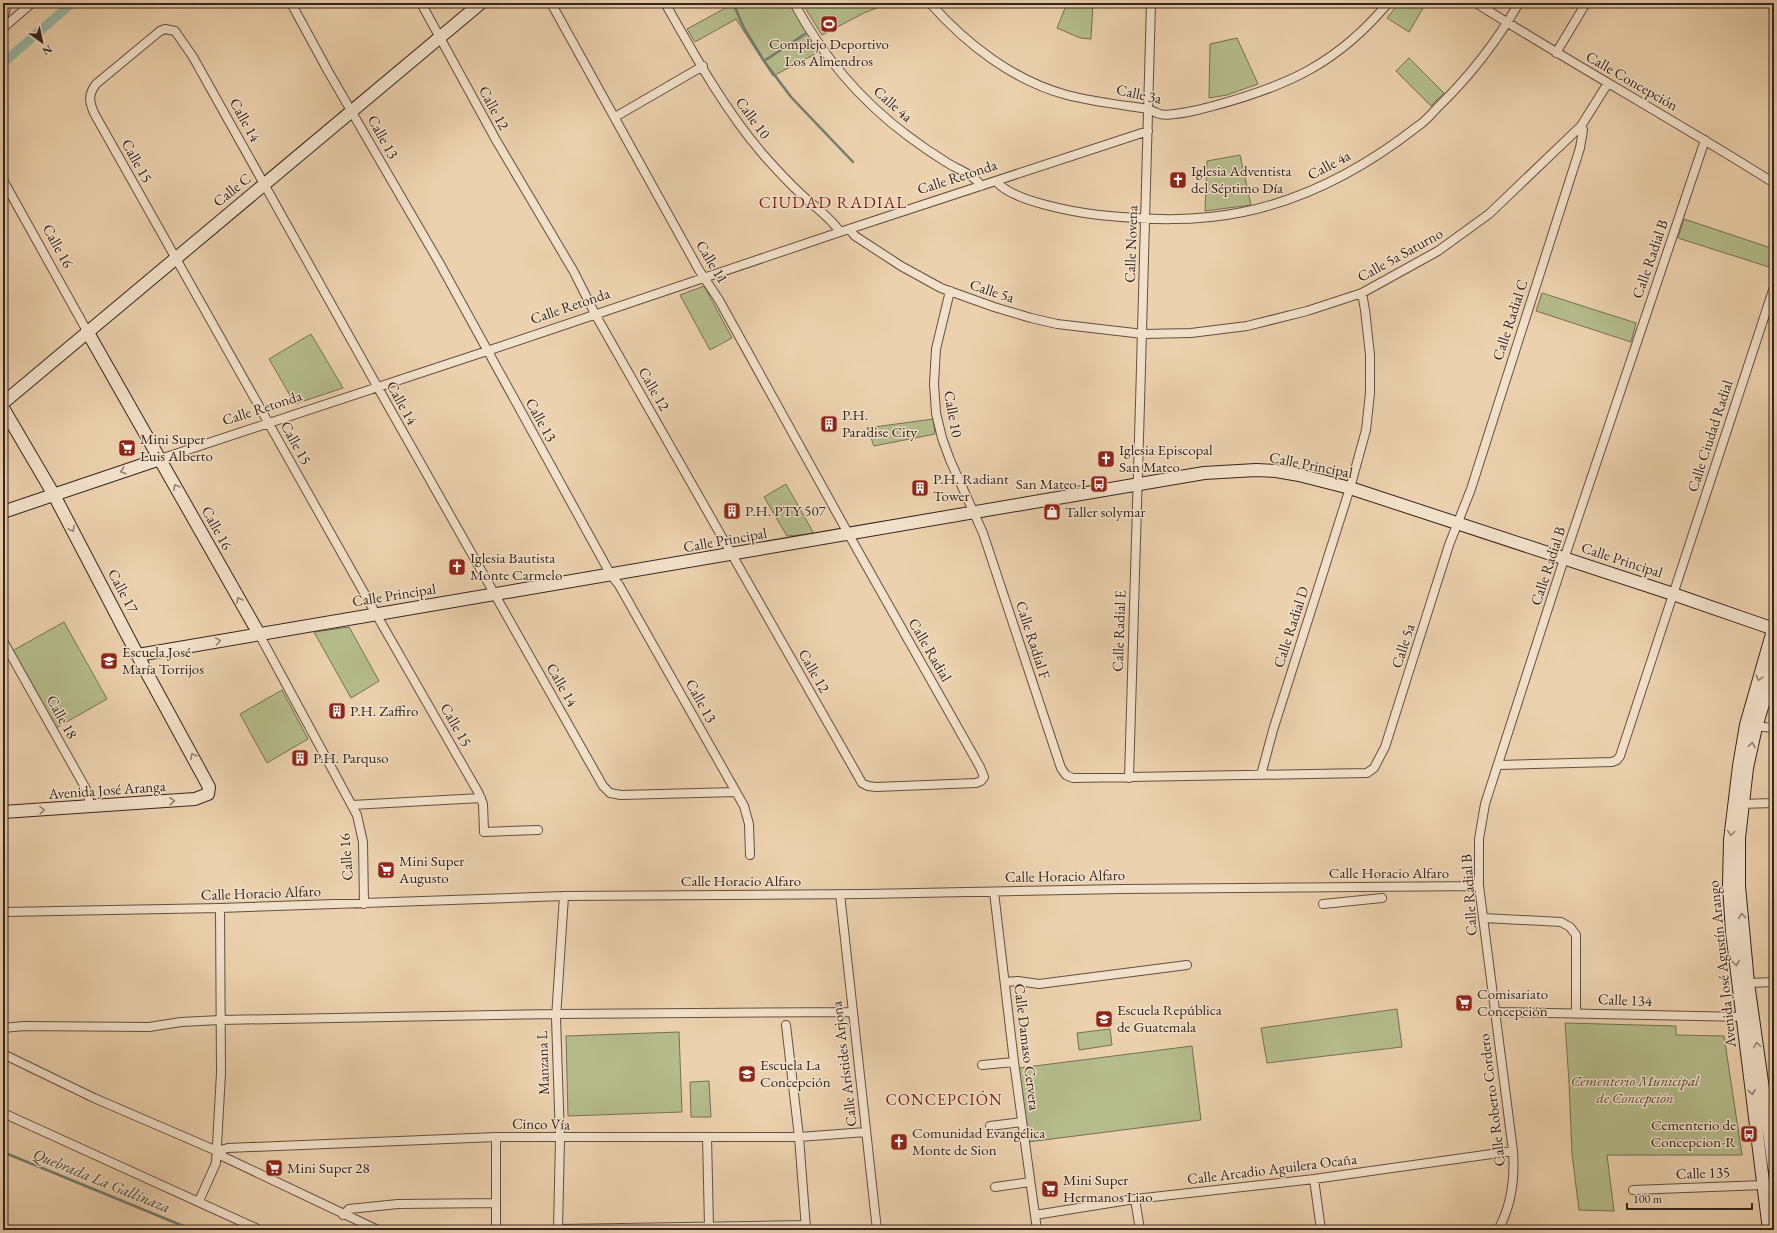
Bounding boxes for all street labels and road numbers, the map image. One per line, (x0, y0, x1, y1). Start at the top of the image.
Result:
street label: Calle Concepción (1583, 47, 1682, 115)
street label: Calle 3a (1115, 79, 1164, 108)
street label: Calle 4a (870, 81, 917, 126)
street label: Calle 12 (475, 83, 514, 134)
street label: Calle 10 (732, 93, 775, 142)
street label: Calle 14 (226, 95, 266, 146)
street label: Calle 13 (364, 112, 403, 162)
street label: Calle 15 (118, 136, 157, 186)
street label: Calle 4a (1304, 145, 1353, 184)
street label: Calle Retonda (915, 155, 999, 198)
street label: Calle C (209, 169, 255, 211)
street label: Calle Novena (1120, 205, 1141, 283)
street label: Calle Radial B (1627, 217, 1672, 301)
street label: Calle 16 (39, 221, 78, 271)
street label: Calle 5a Saturno (1354, 223, 1446, 286)
street label: Calle 11 (692, 237, 733, 287)
street label: Calle 5a (967, 274, 1017, 307)
street label: Calle Radial C (1488, 277, 1532, 363)
street label: Calle Retonda (528, 283, 612, 328)
street label: Calle 12 (634, 364, 675, 415)
street label: Calle Ciudad Radial (1682, 377, 1737, 494)
street label: Calle 14 (383, 378, 423, 429)
street label: Calle Retonda (220, 386, 304, 429)
street label: Calle 10 (940, 389, 967, 439)
street label: Calle 13 (522, 395, 561, 445)
street label: Calle 15 (277, 418, 316, 468)
street label: Calle Principal (1268, 447, 1355, 482)
street label: Calle 16 (198, 503, 237, 553)
street label: Calle Principal (682, 523, 769, 556)
street label: Calle Radial B (1526, 524, 1569, 608)
street label: Calle Principal (1579, 537, 1666, 582)
street label: Calle 17 (104, 566, 143, 617)
street label: Calle Principal (351, 578, 437, 610)
street label: Calle Radial D (1268, 584, 1313, 670)
street label: Calle Radial E (1108, 589, 1129, 672)
street label: Calle Radial F (1012, 598, 1055, 682)
street label: Calle Radial (905, 615, 956, 685)
street label: Calle 5a (1386, 621, 1419, 671)
street label: Calle 12 (794, 646, 835, 697)
street label: Calle 14 (542, 660, 583, 711)
street label: Calle 13 (682, 676, 721, 726)
street label: Calle 18 (43, 692, 82, 742)
street label: Calle 15 (436, 700, 476, 750)
street label: Avenida José Aranga (47, 776, 166, 803)
street label: Calle 16 (334, 833, 357, 881)
street label: Calle Radial B (1456, 853, 1481, 937)
street label: Calle Horacio Alfaro (1329, 863, 1449, 882)
street label: Calle Horacio Alfaro (1005, 865, 1125, 886)
street label: Calle Horacio Alfaro (681, 871, 801, 890)
street label: Avenida José Agustín Arango (1703, 880, 1740, 1050)
street label: Calle Horacio Alfaro (201, 881, 321, 904)
street label: Calle Damaso Cervera (1010, 983, 1045, 1111)
street label: Calle 134 (1598, 989, 1653, 1010)
street label: Calle Arístides Arjona (826, 1000, 861, 1128)
street label: Manzana L (532, 1030, 553, 1096)
street label: Calle Roberto Cordero (1474, 1033, 1509, 1167)
street label: Cinco Vía (512, 1113, 570, 1134)
street label: Calle Arcadio Aguilera Ocaña (1186, 1149, 1358, 1188)
street label: Calle 135 (1676, 1162, 1730, 1183)

